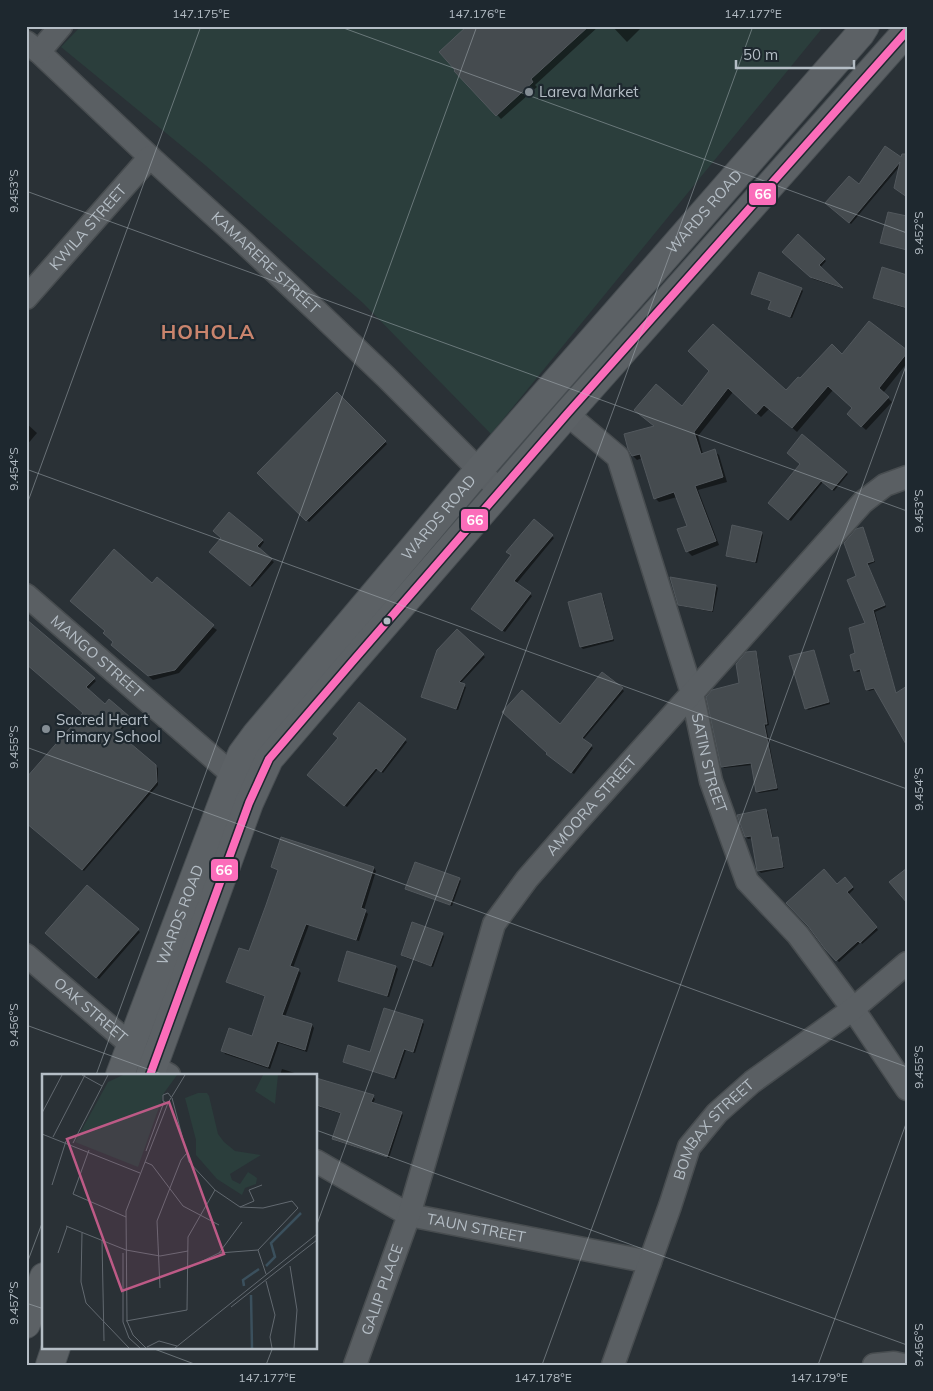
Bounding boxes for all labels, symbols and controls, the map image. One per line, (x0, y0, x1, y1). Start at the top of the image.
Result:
text: 147.175°E (172, 6, 230, 21)
text: 147.176°E (448, 6, 506, 21)
text: 147.177°E (724, 6, 782, 21)
scale bar (736, 38, 853, 70)
text: 50 m (743, 45, 778, 64)
place label: Lareva Market (539, 82, 639, 101)
marker: Lareva Market (523, 86, 535, 98)
street label: WARDS ROAD (662, 166, 746, 258)
text: 9.453°S (6, 169, 21, 213)
street label: KWILA STREET (45, 180, 130, 274)
line badge: 66 (748, 182, 777, 206)
text: 66 (755, 185, 771, 203)
street label: KAMARERE STREET (208, 207, 324, 318)
text: 9.452°S (911, 211, 926, 255)
district label: HOHOLA (161, 319, 255, 344)
text: 9.454°S (6, 447, 21, 491)
street label: WARDS ROAD (397, 471, 480, 564)
text: 9.453°S (911, 489, 926, 533)
line badge: 66 (460, 508, 489, 532)
text: 66 (467, 511, 483, 529)
street label: MANGO STREET (47, 611, 148, 702)
unlabelled marker (382, 616, 392, 626)
place label: Sacred Heart Primary School (56, 710, 161, 746)
street label: SATIN STREET (688, 711, 732, 815)
marker: Sacred Heart Primary School (40, 723, 52, 735)
text: 9.455°S (6, 725, 21, 769)
street label: AMOORA STREET (542, 752, 641, 859)
text: 9.454°S (911, 767, 926, 811)
line badge: 66 (210, 858, 239, 882)
text: 66 (216, 861, 232, 879)
street label: WARDS ROAD (152, 862, 207, 968)
street label: OAK STREET (50, 973, 132, 1047)
text: 9.456°S (6, 1003, 21, 1047)
text: 9.455°S (911, 1045, 926, 1089)
inset map (42, 1074, 318, 1348)
street label: BOMBAX STREET (669, 1075, 758, 1182)
street label: TAUN STREET (425, 1209, 527, 1247)
street label: GALIP PLACE (357, 1241, 407, 1338)
text: 9.457°S (6, 1281, 21, 1325)
text: 9.456°S (911, 1323, 926, 1367)
text: 147.177°E (238, 1370, 296, 1385)
text: 147.178°E (514, 1370, 572, 1385)
text: 147.179°E (790, 1370, 848, 1385)

